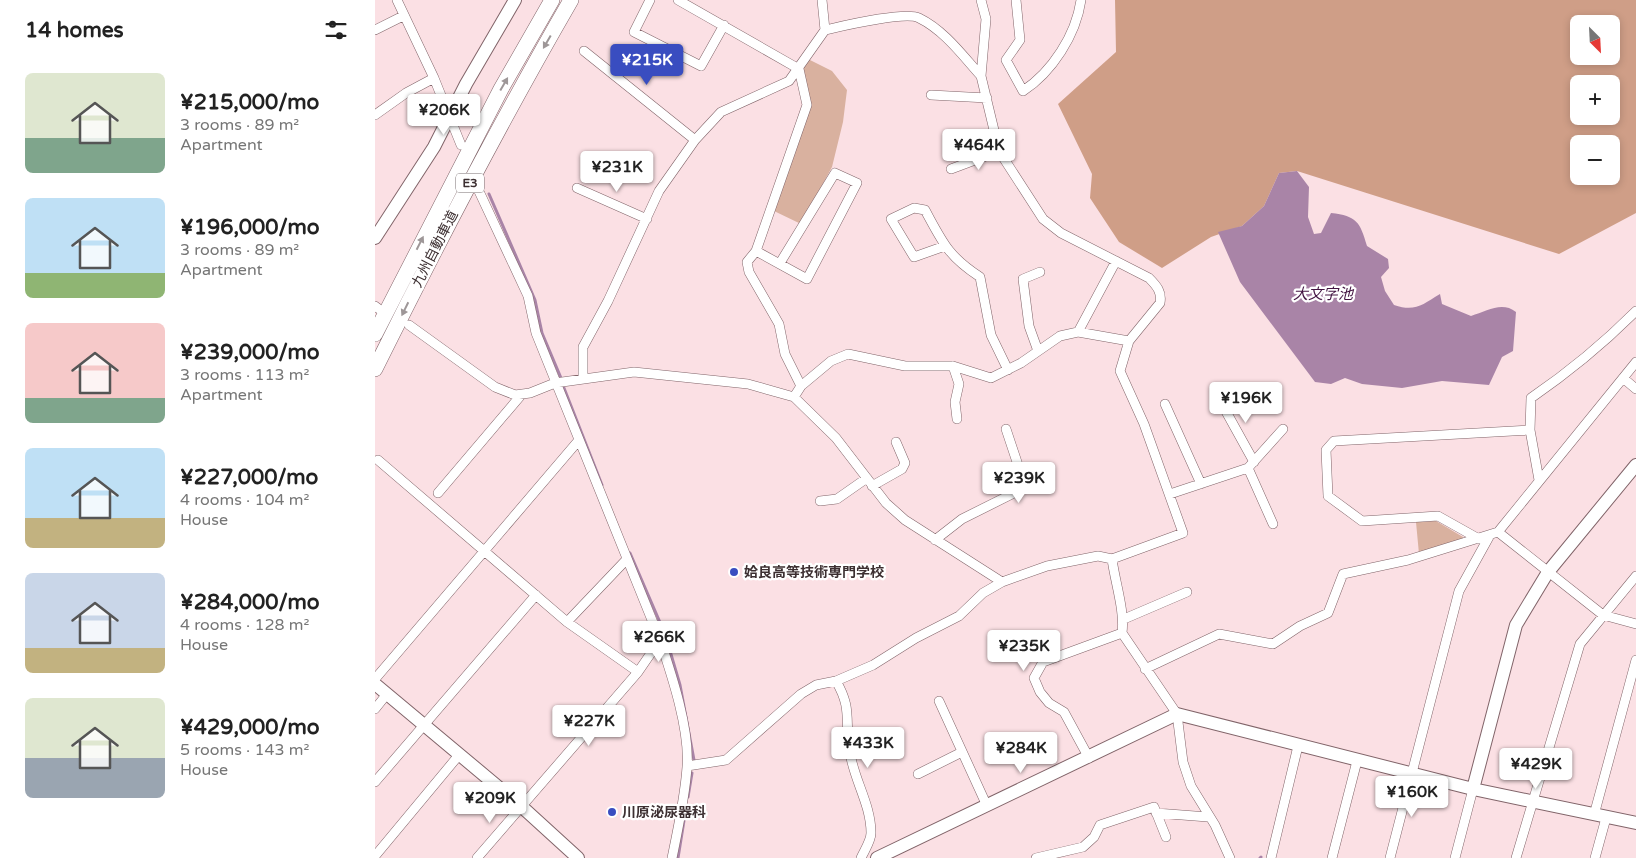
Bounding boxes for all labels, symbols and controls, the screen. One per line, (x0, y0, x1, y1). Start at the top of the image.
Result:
north arrow (1570, 15, 1620, 65)
map controls (1570, 15, 1620, 185)
icon: filters (322, 16, 350, 44)
text: 14 homes (25, 18, 124, 43)
one-way arrow (542, 36, 551, 49)
pin: ¥215K (612, 44, 682, 86)
text: ¥215K (621, 50, 673, 70)
button: + (1570, 75, 1620, 125)
one-way arrow (499, 77, 508, 91)
text: ¥215,000/mo (180, 90, 319, 115)
icon: home (65, 93, 125, 153)
pin: ¥206K (409, 94, 479, 136)
text: ¥206K (418, 100, 470, 120)
text: 3 rooms · 89 m² (180, 115, 299, 135)
pin: ¥464K (944, 128, 1014, 171)
text: Apartment (180, 135, 263, 155)
text: ¥464K (953, 135, 1005, 155)
button: − (1570, 135, 1620, 185)
pin: ¥231K (582, 150, 652, 193)
text: ¥231K (591, 157, 643, 177)
road number: E3 (456, 174, 484, 192)
street label: 九州自動車道 (408, 208, 462, 290)
text: ¥196,000/mo (180, 215, 319, 240)
icon: home (65, 218, 125, 278)
one-way arrow (416, 236, 424, 250)
text: 3 rooms · 89 m² (180, 240, 299, 260)
text: Apartment (180, 260, 263, 280)
water label: 大文字池 (1293, 285, 1355, 303)
one-way arrow (401, 302, 409, 316)
text: ¥239,000/mo (180, 340, 319, 365)
icon: home (65, 343, 125, 403)
text: 3 rooms · 113 m² (180, 365, 309, 385)
pin: ¥196K (1211, 382, 1281, 424)
text: Apartment (180, 385, 263, 405)
text: ¥196K (1220, 388, 1272, 408)
pin: ¥239K (984, 462, 1054, 504)
text: ¥227,000/mo (180, 465, 318, 490)
icon: home (65, 468, 125, 528)
text: ¥239K (993, 468, 1045, 488)
text: 4 rooms · 104 m² (180, 490, 309, 510)
text: House (180, 510, 228, 530)
place label: 姶良高等技術専門学校 (744, 564, 884, 581)
marker: 姶良高等技術専門学校 (728, 566, 740, 578)
text: ¥284,000/mo (180, 590, 319, 615)
icon: home (65, 593, 125, 653)
text: 4 rooms · 128 m² (180, 615, 309, 635)
pin: ¥266K (624, 620, 694, 663)
text: ¥266K (633, 627, 685, 647)
pin: ¥235K (989, 630, 1059, 672)
text: House (180, 635, 228, 655)
text: ¥235K (998, 636, 1050, 656)
pin: ¥227K (554, 704, 624, 747)
text: ¥227K (563, 711, 615, 731)
text: ¥429,000/mo (180, 715, 319, 740)
icon: home (65, 718, 125, 778)
pin: ¥433K (833, 726, 903, 769)
pin: ¥284K (986, 732, 1056, 774)
text: ¥433K (842, 733, 894, 753)
text: ¥284K (995, 738, 1047, 758)
text: 5 rooms · 143 m² (180, 740, 309, 760)
pin: ¥429K (1501, 748, 1571, 790)
text: ¥429K (1510, 754, 1562, 774)
text: House (180, 760, 228, 780)
pin: ¥160K (1377, 776, 1447, 818)
pin: ¥209K (455, 782, 525, 824)
text: ¥160K (1386, 782, 1438, 802)
text: ¥209K (464, 788, 516, 808)
place label: 川原泌尿器科 (622, 804, 706, 821)
marker: 川原泌尿器科 (606, 806, 618, 818)

